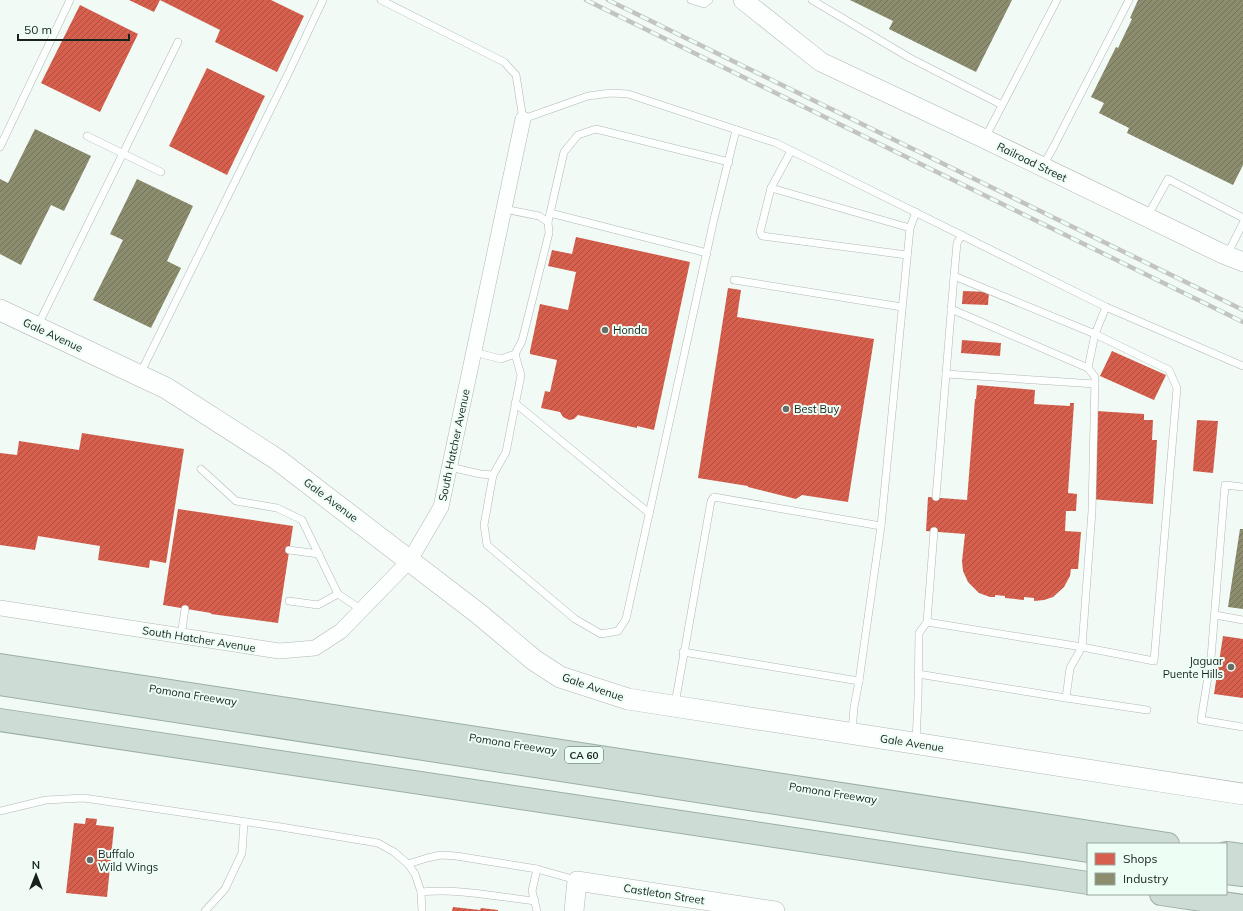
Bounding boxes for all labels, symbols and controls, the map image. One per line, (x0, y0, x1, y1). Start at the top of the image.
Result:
scale bar (18, 16, 129, 42)
text: 50 m (24, 22, 52, 37)
street label: Railroad Street (995, 139, 1069, 185)
street label: Gale Avenue (21, 315, 85, 355)
place label: Honda (613, 323, 647, 337)
marker: Honda (600, 325, 610, 335)
street label: South Hatcher Avenue (435, 388, 473, 502)
place label: Best Buy (794, 402, 839, 416)
marker: Best Buy (781, 404, 791, 414)
street label: Gale Avenue (301, 475, 361, 525)
street label: South Hatcher Avenue (141, 623, 257, 655)
place label: Jaguar Puente Hills (1163, 654, 1223, 681)
marker: Jaguar Puente Hills (1226, 662, 1236, 672)
street label: Gale Avenue (560, 670, 626, 704)
street label: Pomona Freeway (148, 681, 238, 709)
street label: Pomona Freeway (468, 730, 558, 758)
street label: Gale Avenue (879, 731, 945, 755)
road number: CA 60 (565, 747, 603, 763)
street label: Pomona Freeway (788, 779, 878, 807)
legend (1087, 843, 1227, 895)
place label: Buffalo Wild Wings (98, 847, 158, 874)
text: Shops (1123, 851, 1158, 866)
north arrow (16, 855, 56, 895)
marker: Buffalo Wild Wings (85, 855, 95, 865)
text: N (32, 858, 40, 872)
text: Industry (1123, 871, 1169, 886)
street label: Castleton Street (623, 881, 706, 907)

